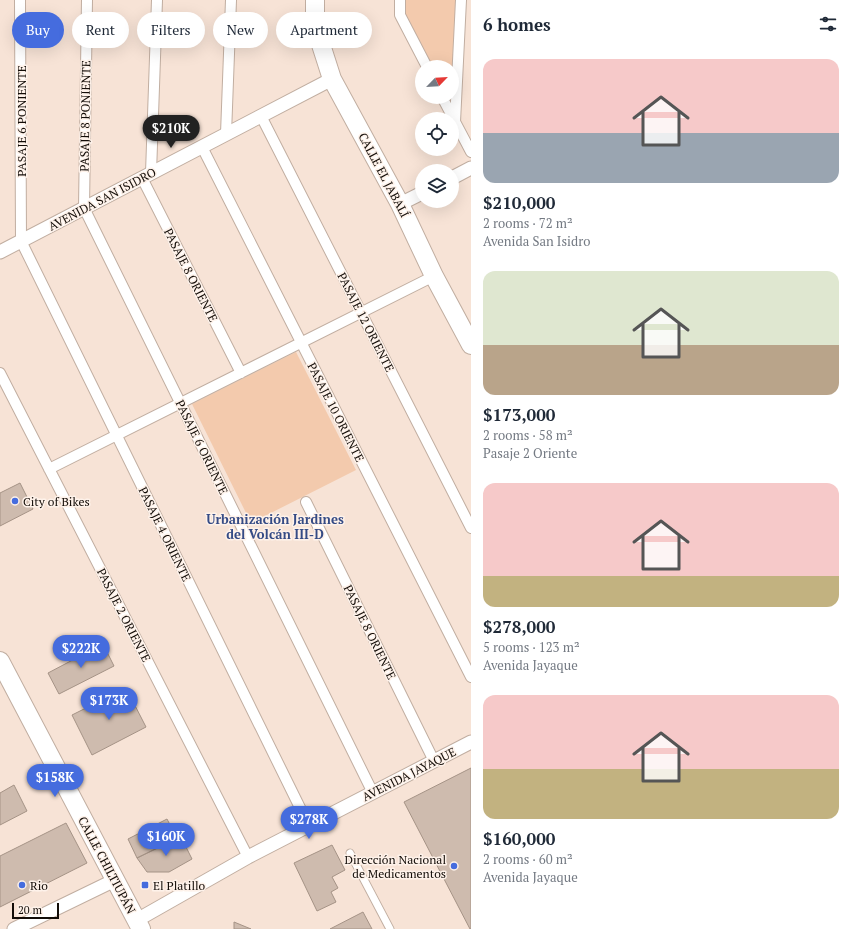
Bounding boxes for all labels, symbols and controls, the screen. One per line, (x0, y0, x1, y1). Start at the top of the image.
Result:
chip: Buy (12, 12, 64, 48)
chip: Rent (72, 12, 129, 48)
chip: Filters (137, 12, 205, 48)
chip: New (213, 12, 268, 48)
chip: Apartment (276, 12, 372, 48)
text: 6 homes (483, 13, 551, 36)
icon: filters (817, 13, 839, 35)
street label: PASAJE 8 PONIENTE (77, 60, 93, 172)
north arrow (415, 60, 459, 104)
map controls (415, 60, 459, 208)
street label: PASAJE 6 PONIENTE (14, 65, 29, 177)
icon: home (625, 85, 697, 157)
button: locate (415, 112, 459, 156)
pin: $210K (143, 115, 199, 149)
text: $210K (152, 119, 190, 137)
street label: CALLE EL JABALÍ (355, 130, 413, 221)
street label: AVENIDA SAN ISIDRO (46, 164, 158, 234)
button: layers (415, 164, 459, 208)
text: $210,000 (483, 191, 555, 214)
text: 2 rooms · 72 m² (483, 214, 573, 232)
street label: PASAJE 8 ORIENTE (161, 226, 221, 324)
text: Avenida San Isidro (483, 232, 590, 250)
street label: PASAJE 12 ORIENTE (334, 270, 398, 374)
icon: home (625, 297, 697, 369)
street label: PASAJE 10 ORIENTE (304, 360, 368, 464)
street label: PASAJE 6 ORIENTE (173, 397, 231, 497)
text: $173,000 (483, 403, 555, 426)
text: 2 rooms · 58 m² (483, 426, 573, 444)
text: Pasaje 2 Oriente (483, 444, 577, 462)
street label: PASAJE 4 ORIENTE (136, 484, 194, 584)
place label: City of Bikes (23, 494, 90, 509)
marker: City of Bikes (10, 496, 20, 506)
icon: home (625, 509, 697, 581)
district label: Urbanización Jardines del Volcán III-D (206, 510, 344, 543)
street label: PASAJE 2 ORIENTE (94, 566, 154, 664)
street label: PASAJE 8 ORIENTE (341, 582, 399, 682)
text: $278,000 (483, 615, 555, 638)
pin: $222K (53, 635, 109, 669)
text: 5 rooms · 123 m² (483, 638, 580, 656)
text: $222K (62, 639, 100, 657)
text: Avenida Jayaque (483, 656, 578, 674)
pin: $173K (81, 687, 137, 721)
text: $173K (90, 691, 128, 709)
icon: home (625, 721, 697, 793)
street label: AVENIDA JAYAQUE (360, 744, 458, 804)
pin: $158K (27, 764, 83, 798)
text: $158K (36, 768, 74, 786)
pin: $278K (281, 806, 337, 840)
text: $278K (290, 810, 328, 828)
street label: CALLE CHILTIUPÁN (75, 814, 139, 916)
pin: $160K (138, 823, 194, 857)
text: $160K (147, 827, 185, 845)
text: $160,000 (483, 827, 555, 850)
text: 2 rooms · 60 m² (483, 850, 573, 868)
place label: Dirección Nacional de Medicamentos (345, 852, 446, 881)
marker: Dirección Nacional de Medicamentos (449, 861, 459, 871)
text: Avenida Jayaque (483, 868, 578, 886)
place label: Rio (30, 878, 48, 893)
place label: El Platillo (153, 878, 206, 893)
marker: Rio (17, 880, 27, 890)
marker: El Platillo (140, 880, 150, 890)
scale bar (12, 901, 59, 920)
text: 20 m (18, 903, 42, 917)

